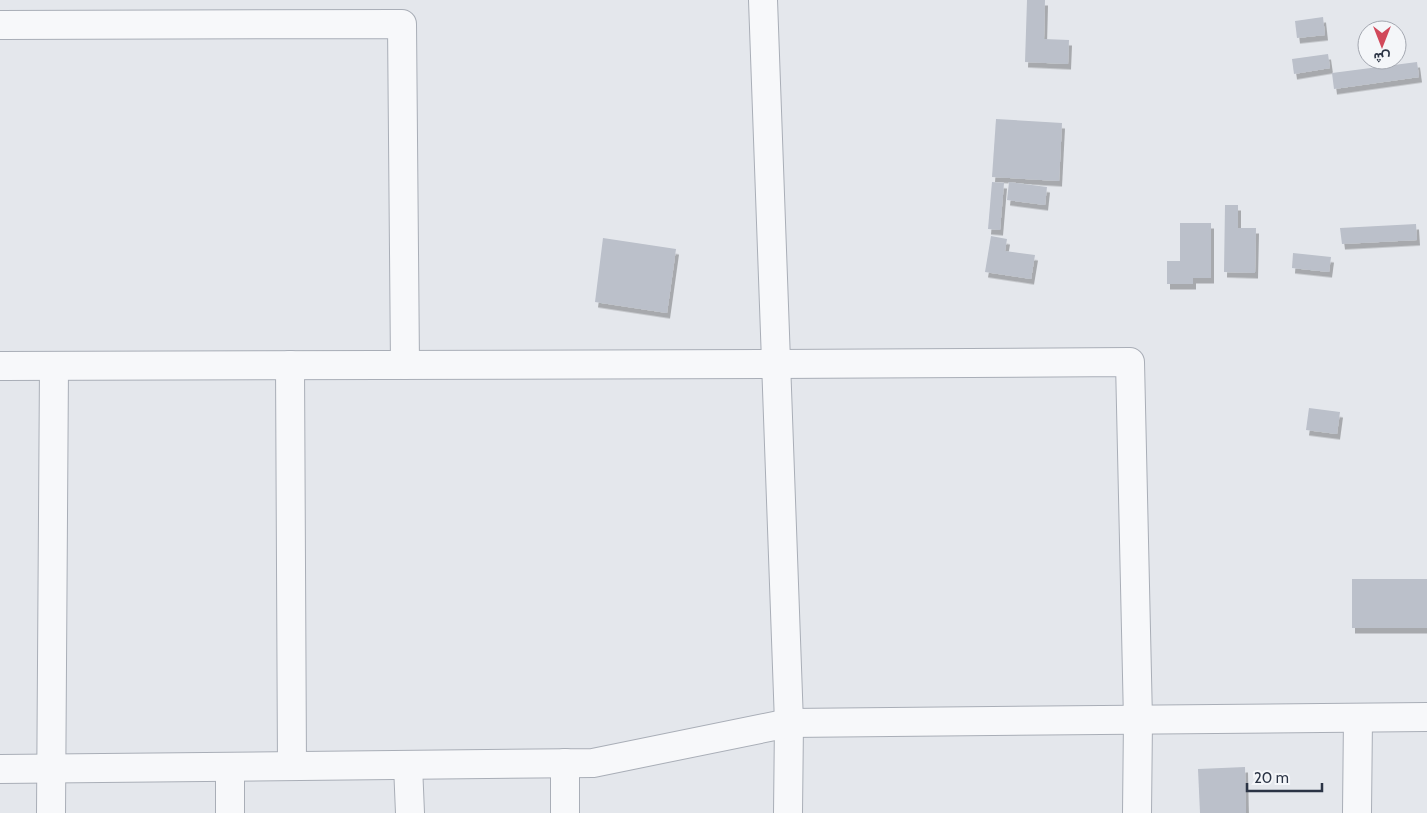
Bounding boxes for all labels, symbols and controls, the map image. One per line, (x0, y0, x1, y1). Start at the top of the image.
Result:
north arrow (1357, 20, 1407, 70)
text: ش (1373, 49, 1390, 67)
scale bar (1247, 760, 1322, 792)
text: 20 m (1254, 769, 1289, 787)

